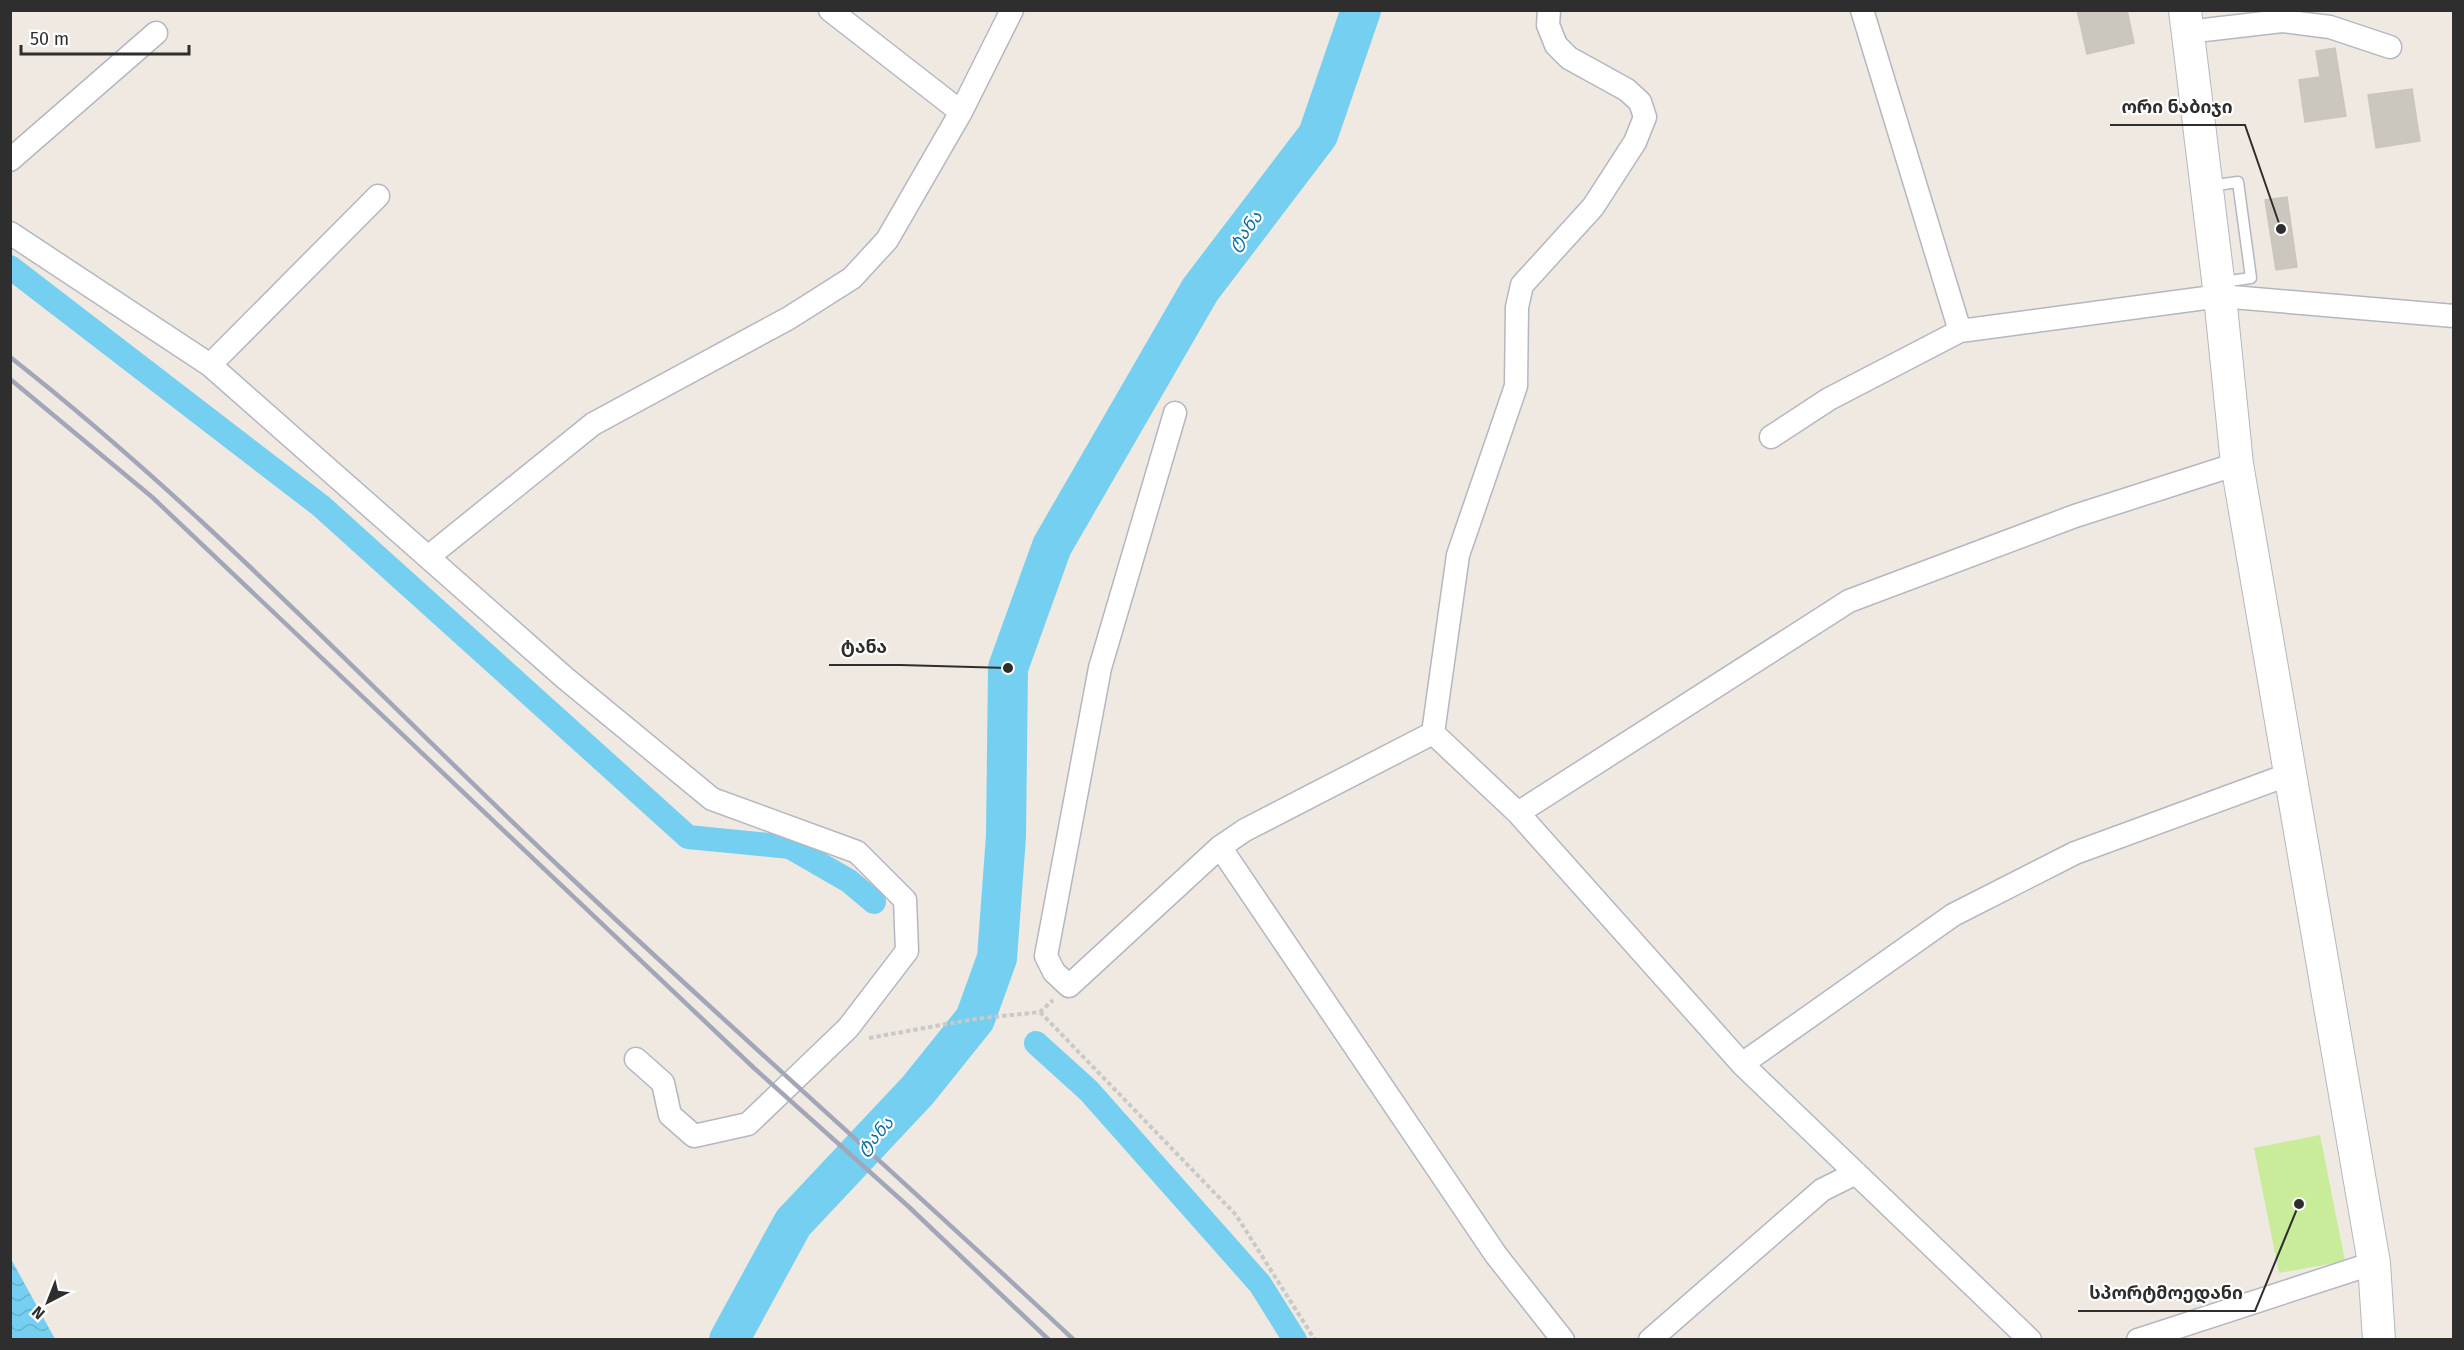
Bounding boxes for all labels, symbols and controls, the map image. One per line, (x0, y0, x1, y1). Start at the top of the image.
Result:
scale bar (21, 18, 189, 56)
text: 50 m (30, 28, 69, 50)
callout: ორი ნაბიჯი (2110, 89, 2245, 125)
text: ორი ნაბიჯი (2121, 96, 2233, 118)
water label: ტანა (1223, 207, 1267, 255)
callout: ტანა (829, 629, 900, 665)
text: ტანა (841, 636, 887, 658)
water label: ტანა (852, 1112, 898, 1160)
north arrow (18, 1272, 78, 1332)
callout: სპორტმოედანი (2078, 1275, 2255, 1311)
text: სპორტმოედანი (2089, 1282, 2243, 1304)
text: N (28, 1302, 49, 1323)

